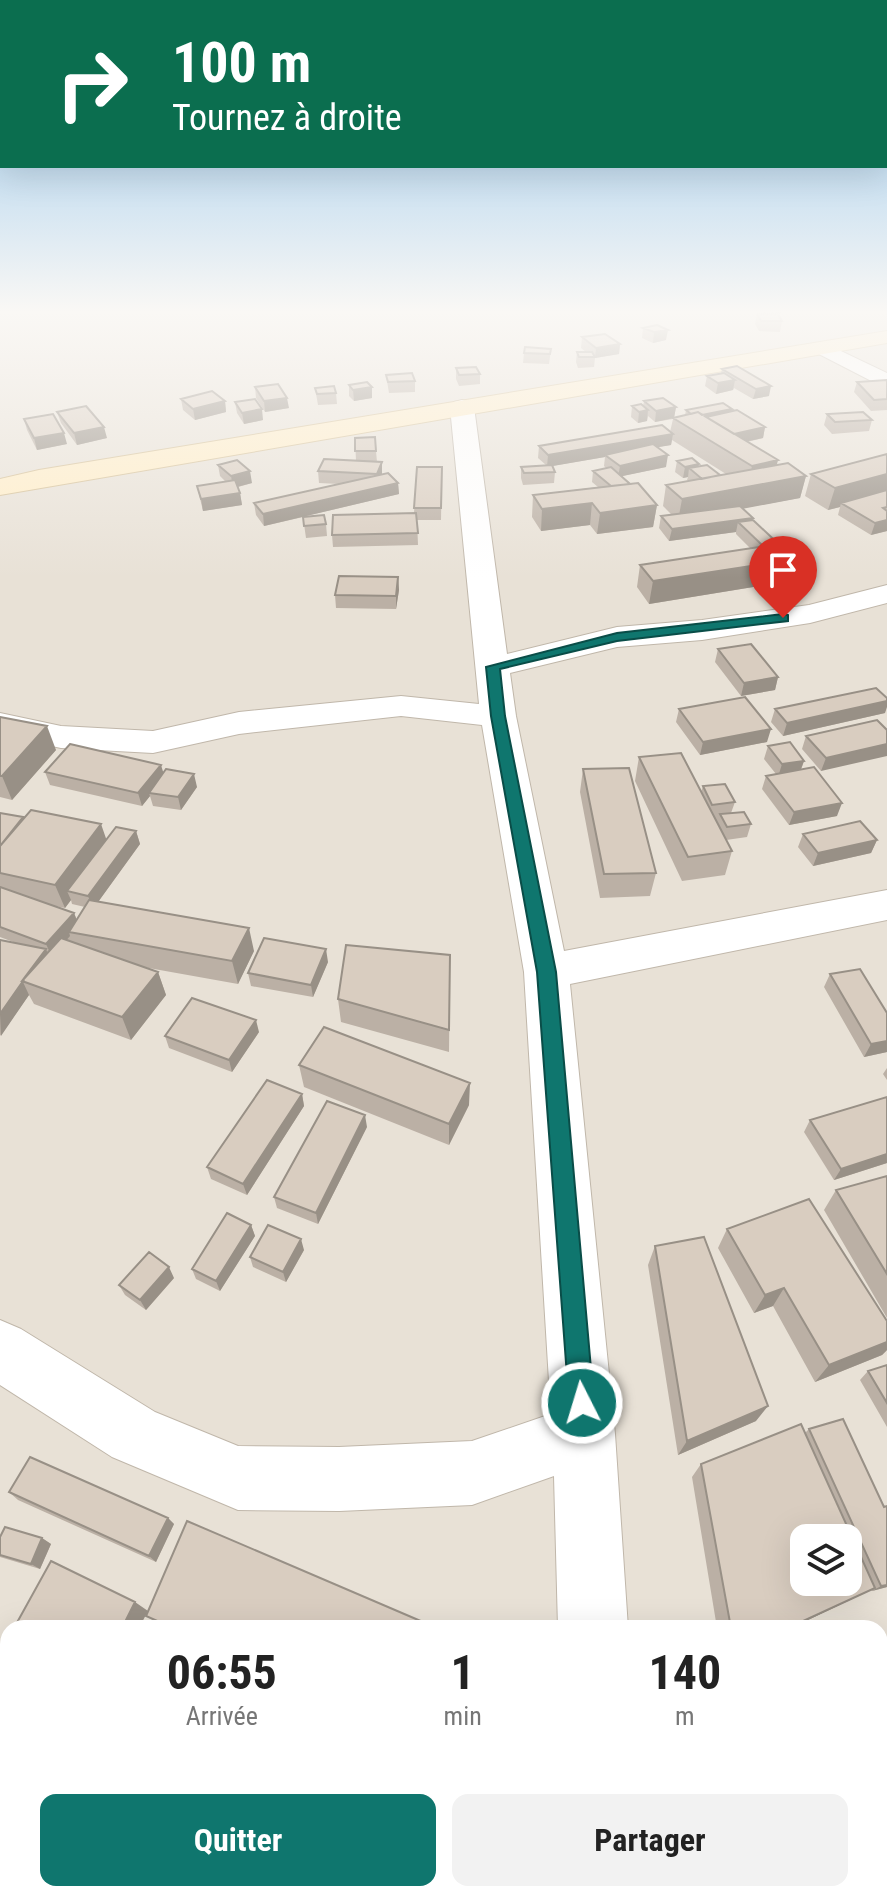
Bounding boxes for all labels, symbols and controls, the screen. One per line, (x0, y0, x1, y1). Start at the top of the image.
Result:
text: 100 m (172, 30, 311, 96)
icon: right (40, 32, 144, 136)
text: Tournez à droite (172, 97, 402, 139)
pin (749, 536, 817, 618)
icon: arrive (761, 548, 805, 592)
position arrow (540, 1361, 624, 1445)
map controls (790, 1524, 862, 1596)
button: layers (790, 1524, 862, 1596)
text: 06:55 (167, 1644, 277, 1701)
text: 1 (451, 1644, 475, 1701)
text: 140 (648, 1644, 721, 1701)
text: Arrivée (186, 1701, 258, 1731)
text: min (444, 1701, 482, 1731)
text: m (675, 1701, 695, 1731)
button: Quitter (40, 1794, 436, 1886)
button: Partager (452, 1794, 848, 1886)

